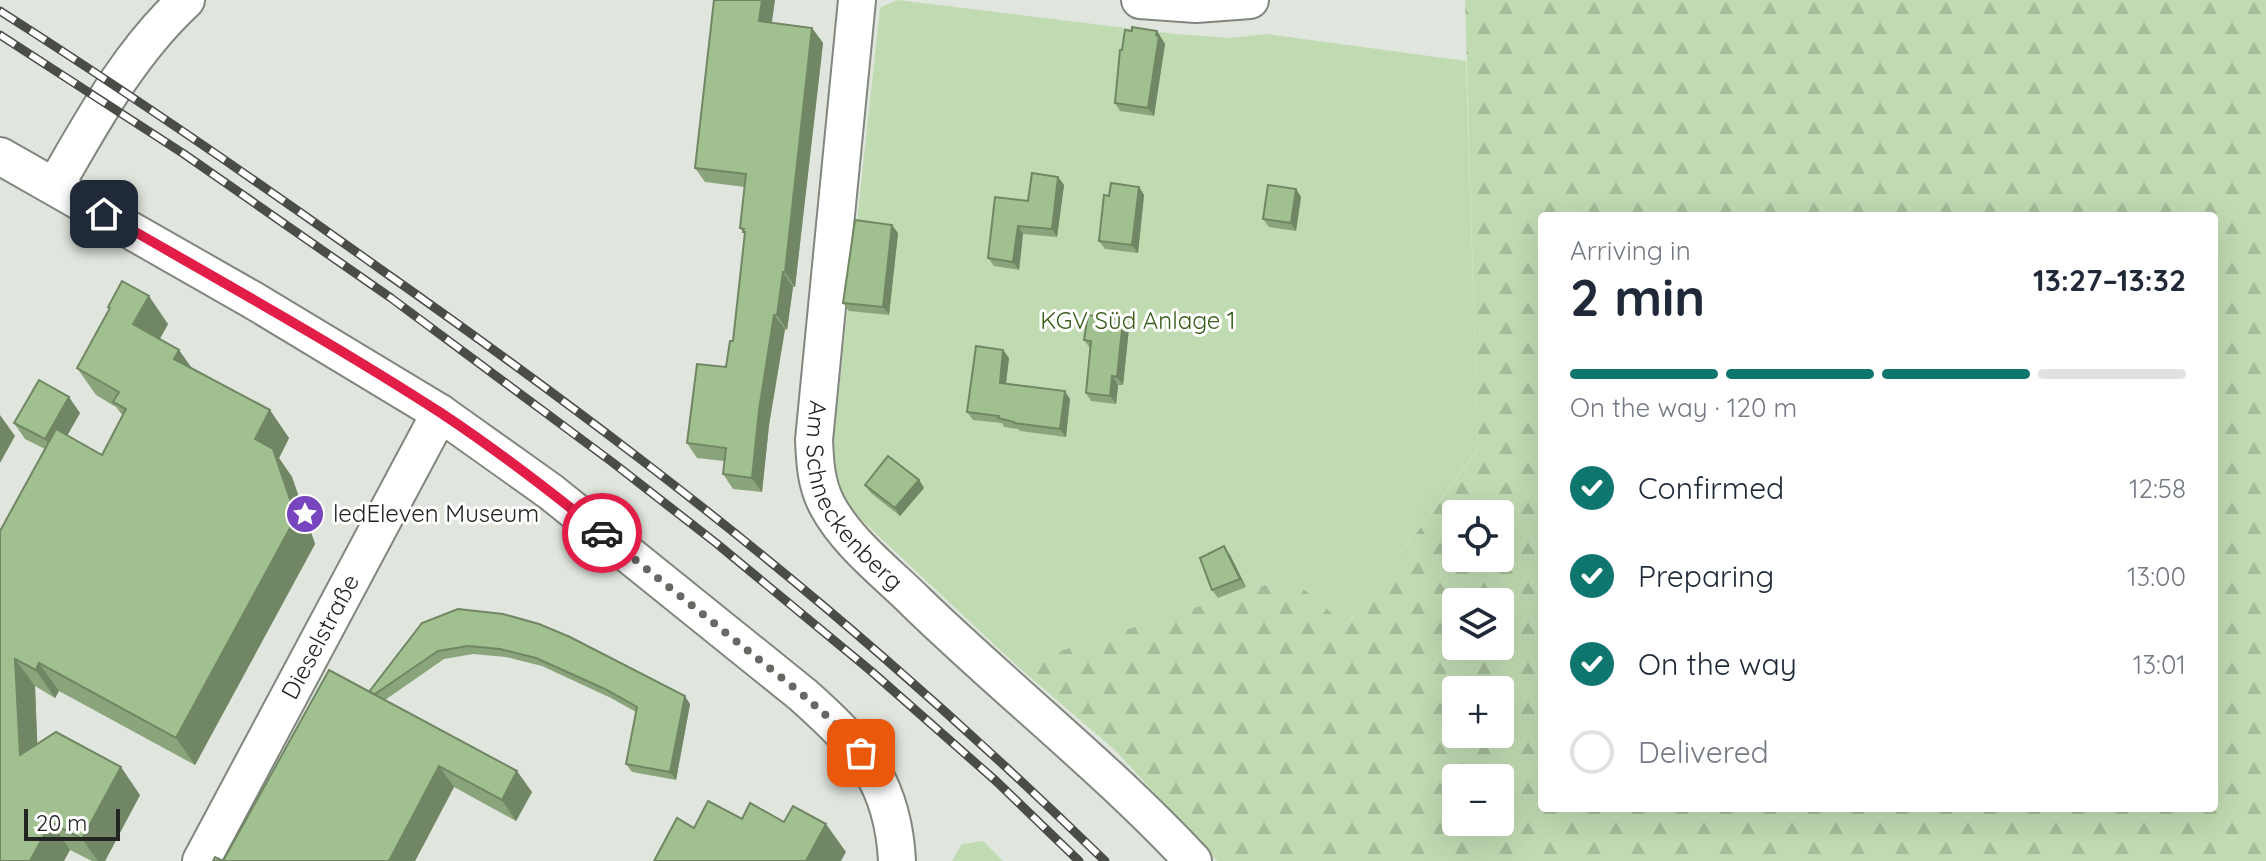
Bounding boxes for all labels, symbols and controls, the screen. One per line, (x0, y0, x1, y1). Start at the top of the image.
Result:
pin (70, 180, 138, 248)
icon: home (82, 192, 126, 236)
text: Arriving in (1570, 234, 1691, 267)
text: 13:27–13:32 (2033, 261, 2186, 299)
text: 2 min (1570, 264, 1705, 329)
park label: KGV Süd Anlage 1 (1040, 305, 1236, 335)
text: On the way · 120 m (1570, 391, 1797, 424)
street label: Am Schneckenberg (800, 399, 910, 596)
icon: check (1570, 466, 1614, 510)
text: Confirmed (1638, 469, 1784, 507)
text: 12:58 (2129, 472, 2186, 505)
place icon: ledEleven Museum (284, 493, 326, 535)
courier (562, 493, 642, 573)
place label: ledEleven Museum (333, 498, 539, 528)
map controls (1442, 500, 1514, 836)
button: locate (1442, 500, 1514, 572)
icon: car (580, 511, 624, 555)
icon: check (1570, 554, 1614, 598)
text: Preparing (1638, 557, 1774, 595)
text: 13:00 (2127, 560, 2186, 593)
street label: Dieselstraße (274, 569, 365, 704)
button: layers (1442, 588, 1514, 660)
icon: check (1570, 642, 1614, 686)
text: On the way (1638, 645, 1797, 683)
text: 13:01 (2133, 648, 2186, 681)
button: + (1442, 676, 1514, 748)
pin (827, 719, 895, 787)
icon: bag (839, 731, 883, 775)
text: Delivered (1638, 733, 1769, 771)
button: − (1442, 764, 1514, 836)
scale bar (24, 805, 120, 841)
text: 20 m (36, 809, 87, 837)

